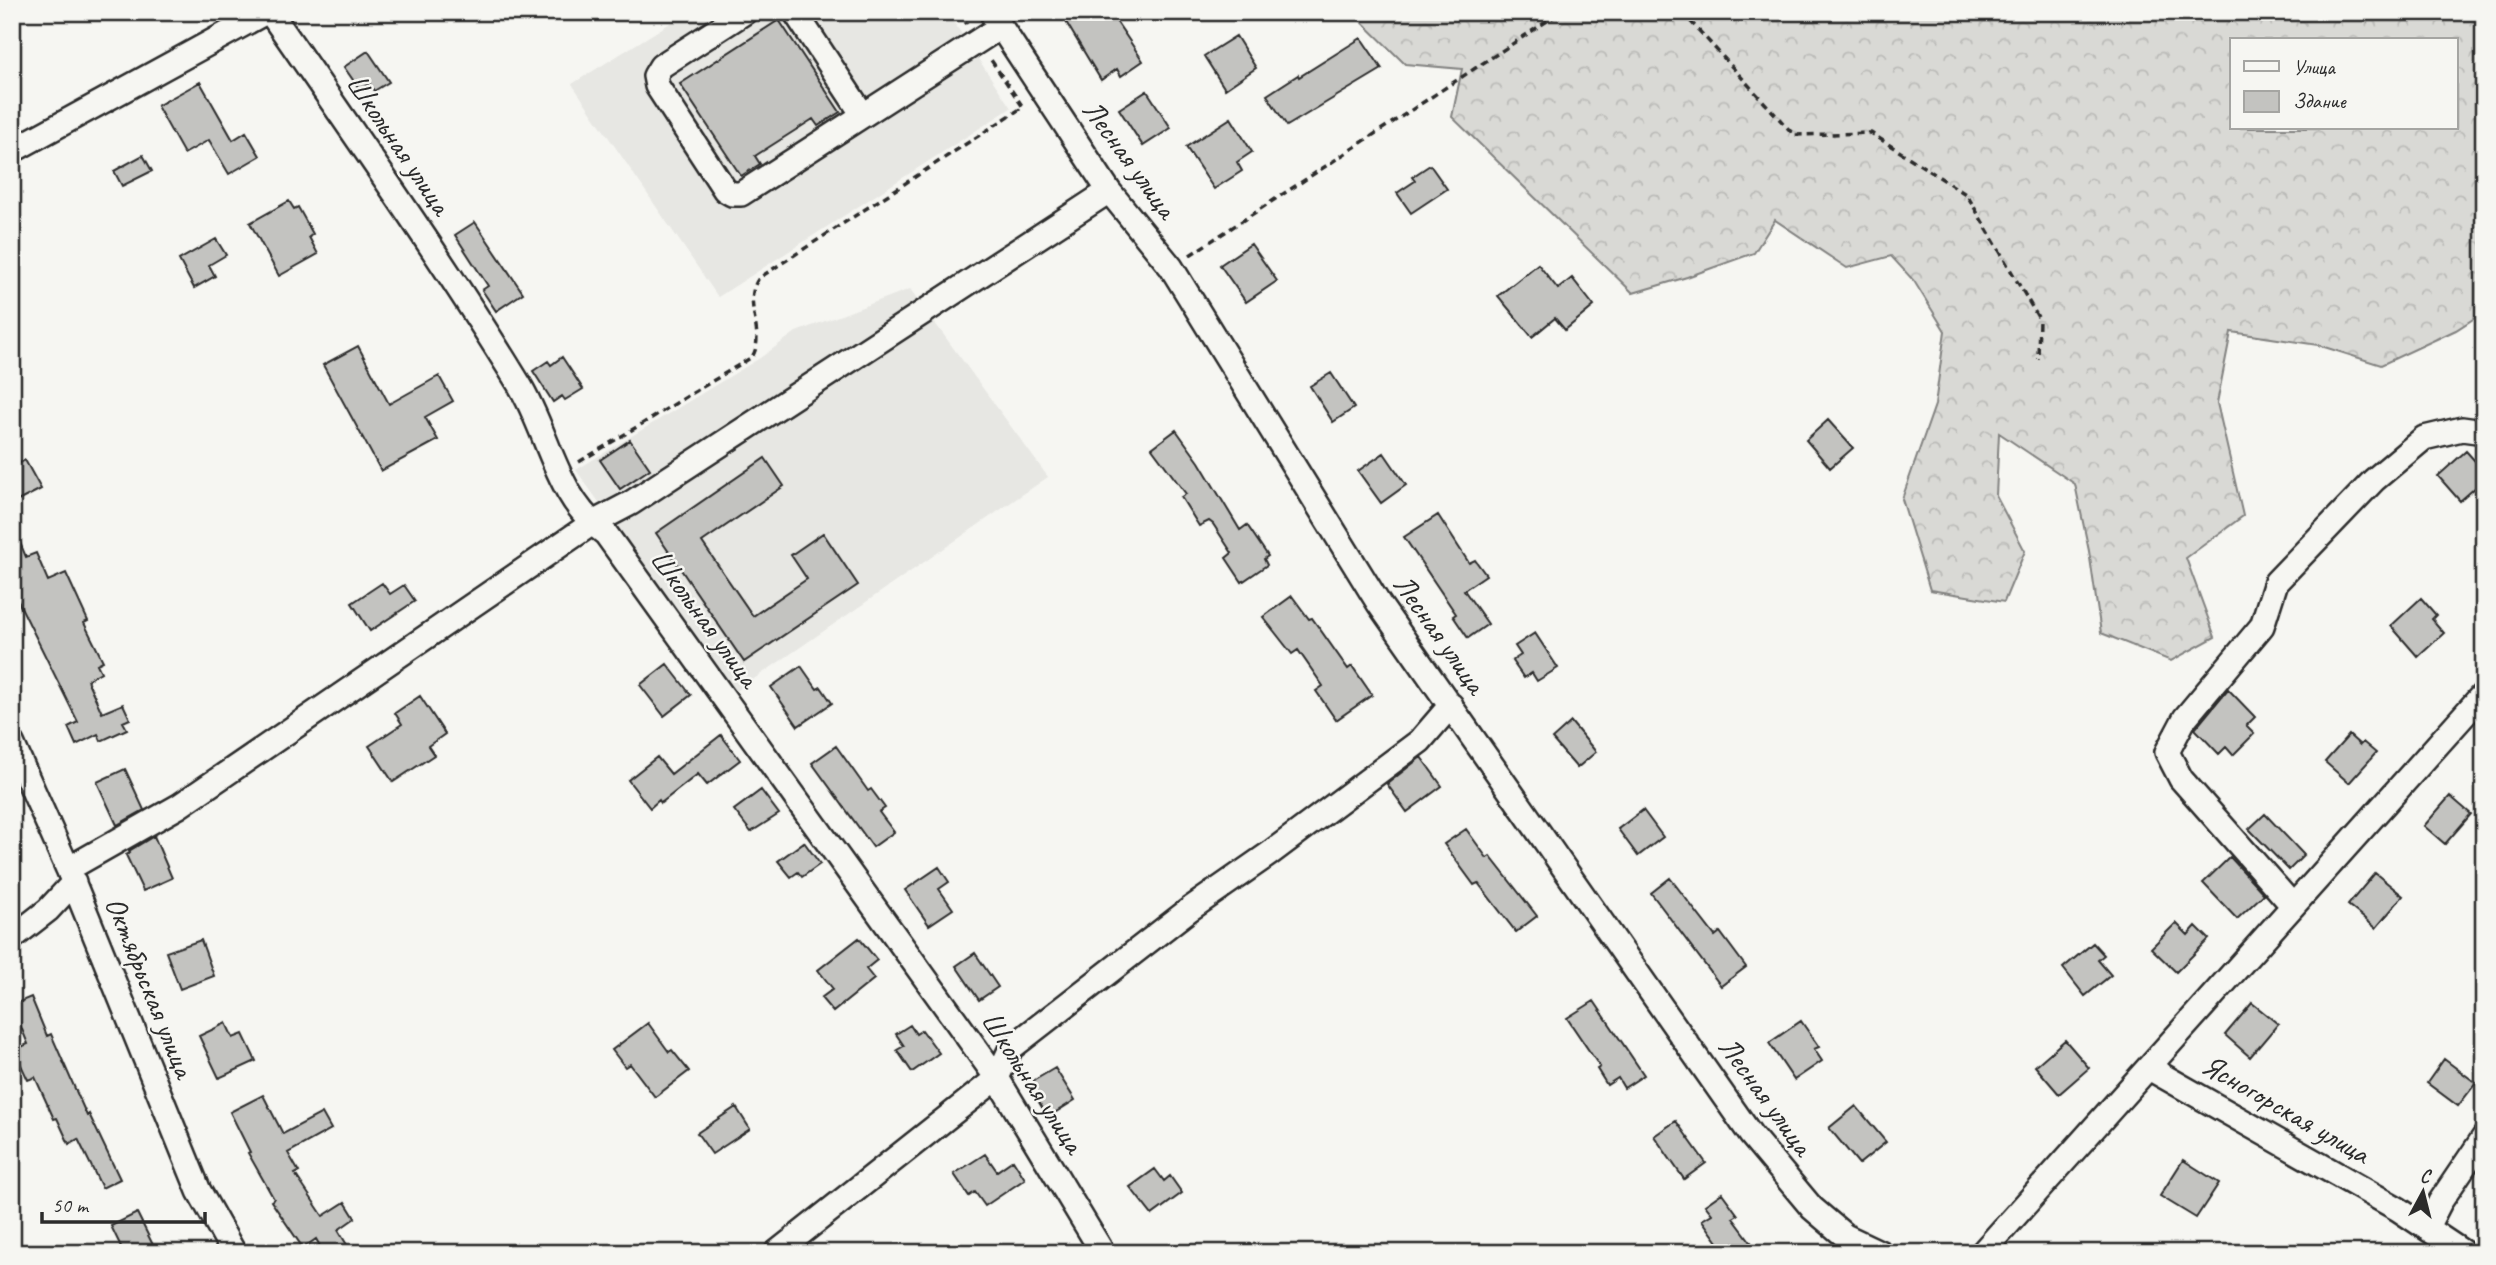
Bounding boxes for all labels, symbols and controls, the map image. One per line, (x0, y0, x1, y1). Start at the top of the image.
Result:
legend (2230, 38, 2458, 130)
text: Улица (2293, 54, 2336, 80)
street label: Школьная улица (338, 66, 462, 224)
text: Здание (2293, 88, 2347, 114)
street label: Лесная улица (1074, 92, 1187, 228)
street label: Школьная улица (642, 541, 770, 697)
street label: Лесная улица (1385, 567, 1496, 703)
street label: Октябрьская улица (96, 891, 205, 1085)
street label: Школьная улица (973, 1004, 1094, 1162)
street label: Лесная улица (1710, 1029, 1823, 1165)
street label: Ясногорская улица (2195, 1046, 2378, 1173)
north arrow (2388, 1156, 2458, 1226)
text: С (2419, 1164, 2434, 1189)
scale bar (42, 1181, 205, 1225)
text: 50 m (52, 1192, 90, 1218)

